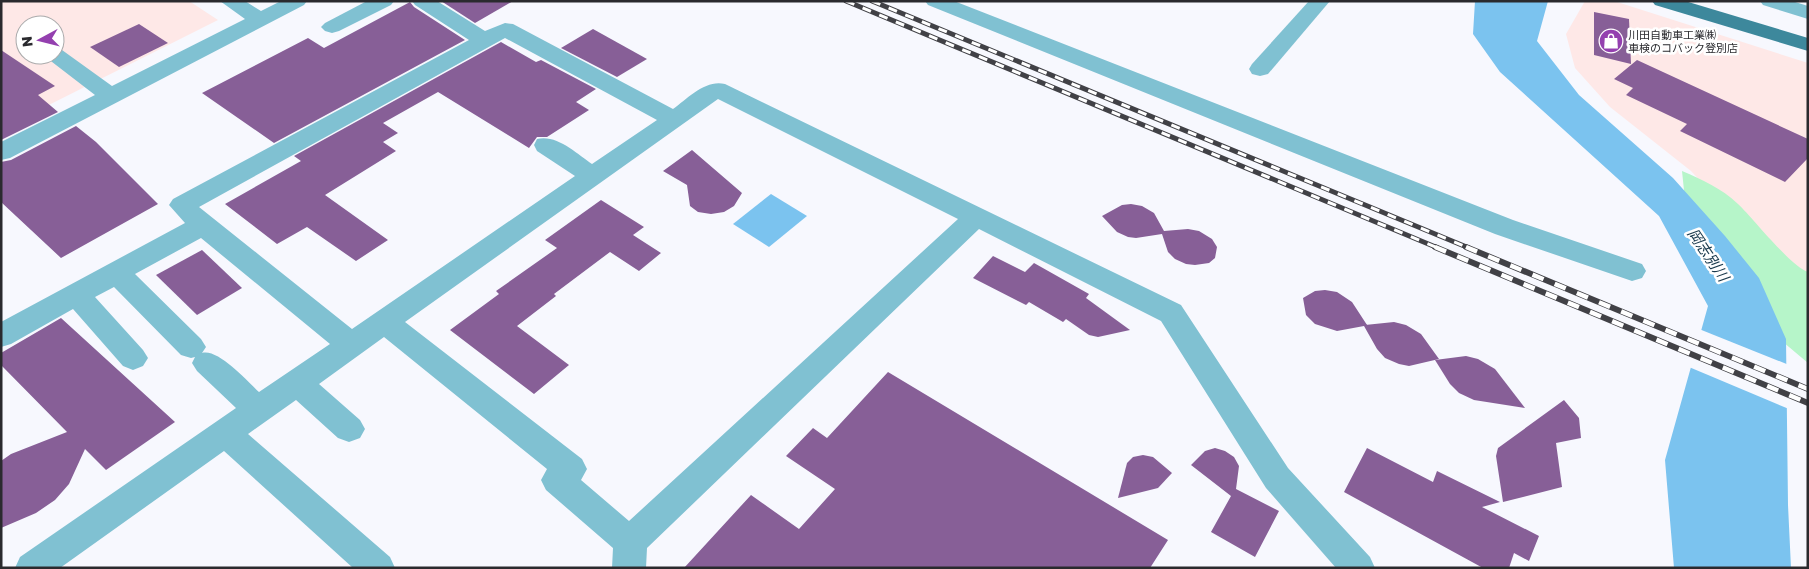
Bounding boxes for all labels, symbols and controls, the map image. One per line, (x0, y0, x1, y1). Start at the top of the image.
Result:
north arrow (15, 15, 65, 65)
shop icon: 川田自動車工業㈱ 車検のコバック登別店 (1598, 28, 1624, 54)
place label: 川田自動車工業㈱ 車検のコバック登別店 (1628, 28, 1738, 54)
text: N (18, 35, 36, 48)
water label: 岡志別川 (1685, 225, 1734, 286)

